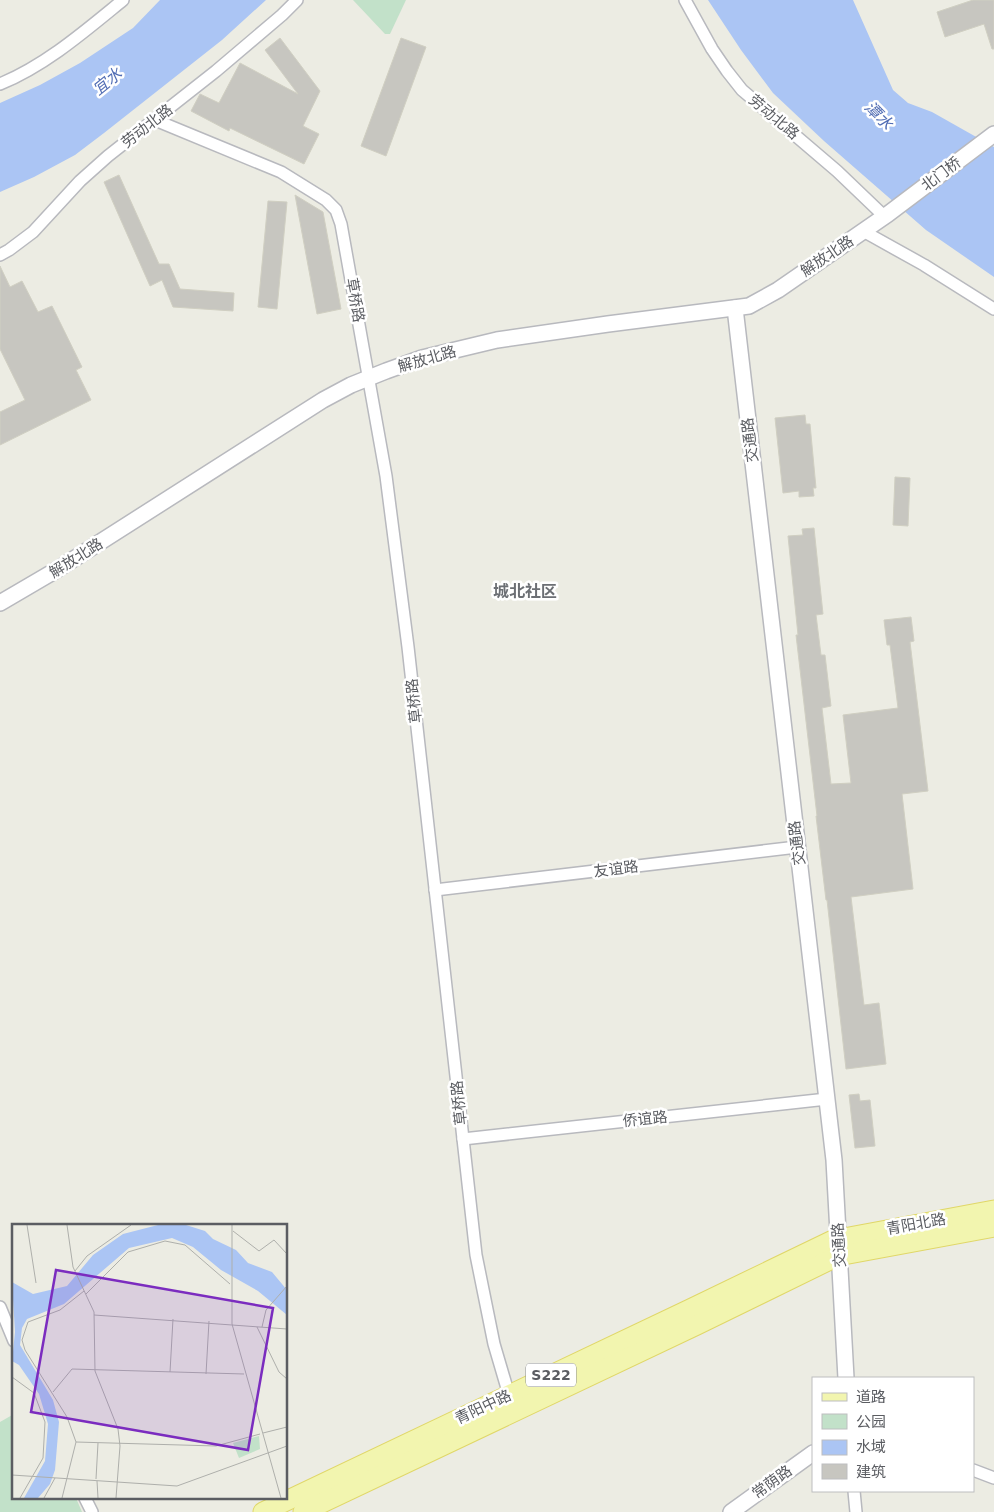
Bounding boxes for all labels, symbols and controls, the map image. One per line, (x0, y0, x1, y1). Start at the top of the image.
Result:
water label: 宜水 (89, 63, 126, 99)
street label: 劳动北路 (745, 91, 803, 143)
water label: 潭水 (861, 97, 897, 134)
street label: 劳动北路 (118, 100, 176, 152)
street label: 北门桥 (918, 153, 964, 195)
street label: 解放北路 (797, 232, 857, 280)
street label: 草桥路 (342, 276, 368, 324)
street label: 解放北路 (396, 342, 458, 376)
street label: 交通路 (738, 417, 762, 463)
street label: 解放北路 (46, 534, 106, 582)
district label: 城北社区 (493, 582, 557, 601)
street label: 草桥路 (403, 678, 425, 724)
street label: 交通路 (785, 820, 809, 866)
street label: 友谊路 (593, 857, 639, 881)
street label: 草桥路 (448, 1080, 470, 1126)
street label: 侨谊路 (622, 1108, 668, 1130)
street label: 青阳北路 (885, 1210, 947, 1238)
street label: 交通路 (829, 1222, 849, 1268)
inset map (12, 1224, 288, 1500)
road number: S222 (526, 1364, 576, 1386)
legend (812, 1377, 974, 1492)
street label: 青阳中路 (452, 1386, 514, 1428)
text: 道路 (856, 1388, 886, 1406)
text: 公园 (856, 1413, 886, 1431)
text: 水域 (856, 1438, 886, 1456)
street label: 常荫路 (749, 1461, 795, 1503)
text: 建筑 (856, 1463, 886, 1481)

